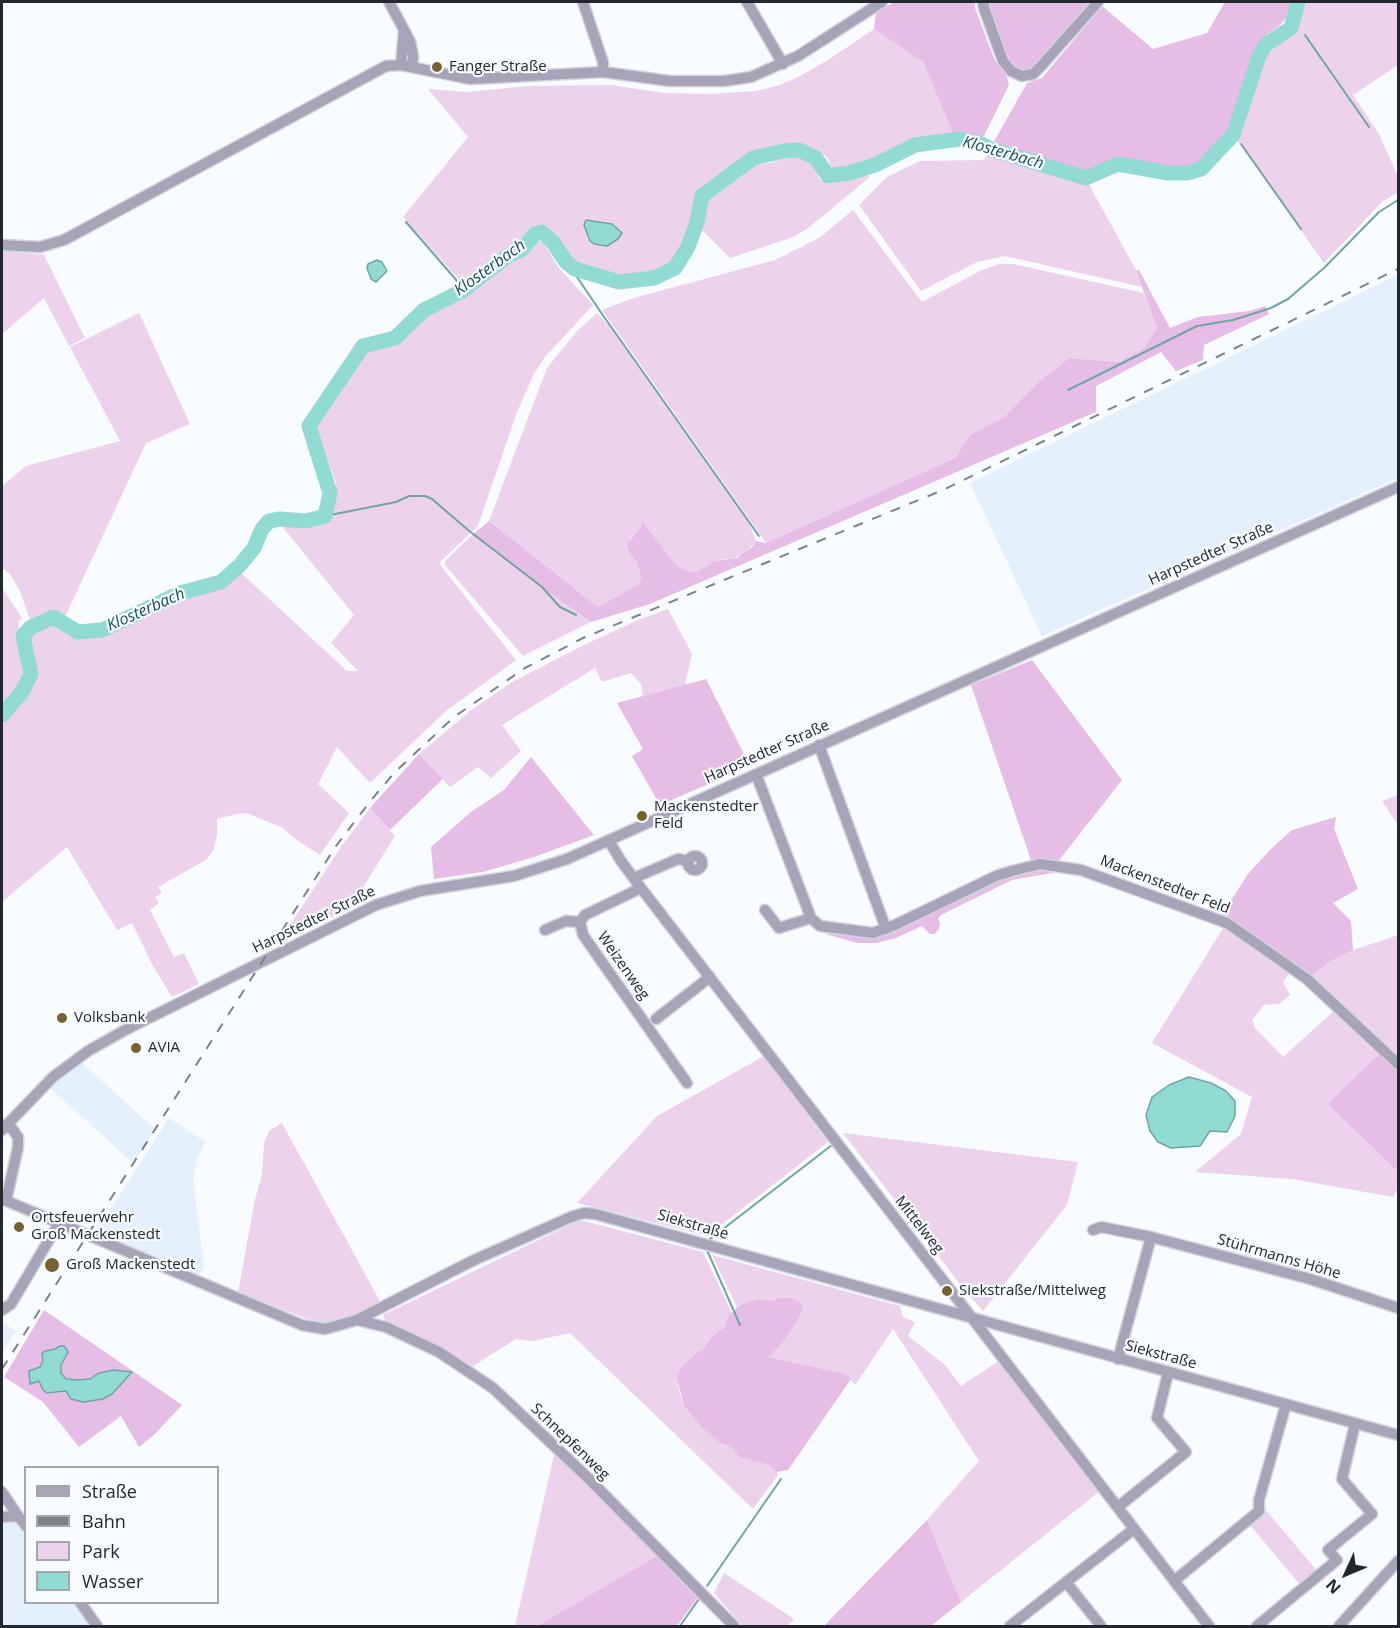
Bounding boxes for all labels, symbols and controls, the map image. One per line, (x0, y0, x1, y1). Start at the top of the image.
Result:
place label: Fanger Straße (449, 58, 547, 76)
marker: Fanger Straße (430, 60, 444, 74)
water label: Klosterbach (960, 132, 1046, 174)
water label: Klosterbach (451, 236, 529, 300)
street label: Harpstedter Straße (1146, 518, 1276, 590)
water label: Klosterbach (104, 584, 188, 636)
street label: Harpstedter Straße (702, 716, 832, 788)
place label: Mackenstedter Feld (654, 798, 759, 833)
marker: Mackenstedter Feld (635, 809, 649, 823)
street label: Mackenstedter Feld (1098, 852, 1232, 918)
street label: Harpstedter Straße (250, 882, 378, 958)
street label: Weizenweg (593, 929, 653, 1003)
place label: Volksbank (74, 1009, 145, 1027)
marker: Volksbank (55, 1011, 69, 1025)
place label: AVIA (148, 1039, 180, 1057)
marker: AVIA (129, 1041, 143, 1055)
street label: Mittelweg (891, 1193, 947, 1257)
street label: Siekstraße (655, 1206, 731, 1244)
place label: Ortsfeuerwehr Groß Mackenstedt (31, 1209, 160, 1244)
marker: Ortsfeuerwehr Groß Mackenstedt (12, 1220, 26, 1234)
street label: Stührmanns Höhe (1215, 1231, 1343, 1283)
marker: Groß Mackenstedt (43, 1256, 61, 1274)
place label: Groß Mackenstedt (66, 1256, 195, 1274)
place label: Siekstraße/Mittelweg (959, 1282, 1106, 1300)
marker: Siekstraße/Mittelweg (940, 1284, 954, 1298)
street label: Siekstraße (1123, 1337, 1199, 1373)
street label: Schnepfenweg (527, 1400, 613, 1484)
legend (24, 1466, 219, 1604)
text: Straße (82, 1479, 137, 1503)
text: Bahn (82, 1509, 126, 1533)
text: Park (82, 1539, 120, 1563)
north arrow (1316, 1544, 1376, 1604)
text: Wasser (82, 1569, 143, 1593)
text: N (1321, 1574, 1345, 1599)

